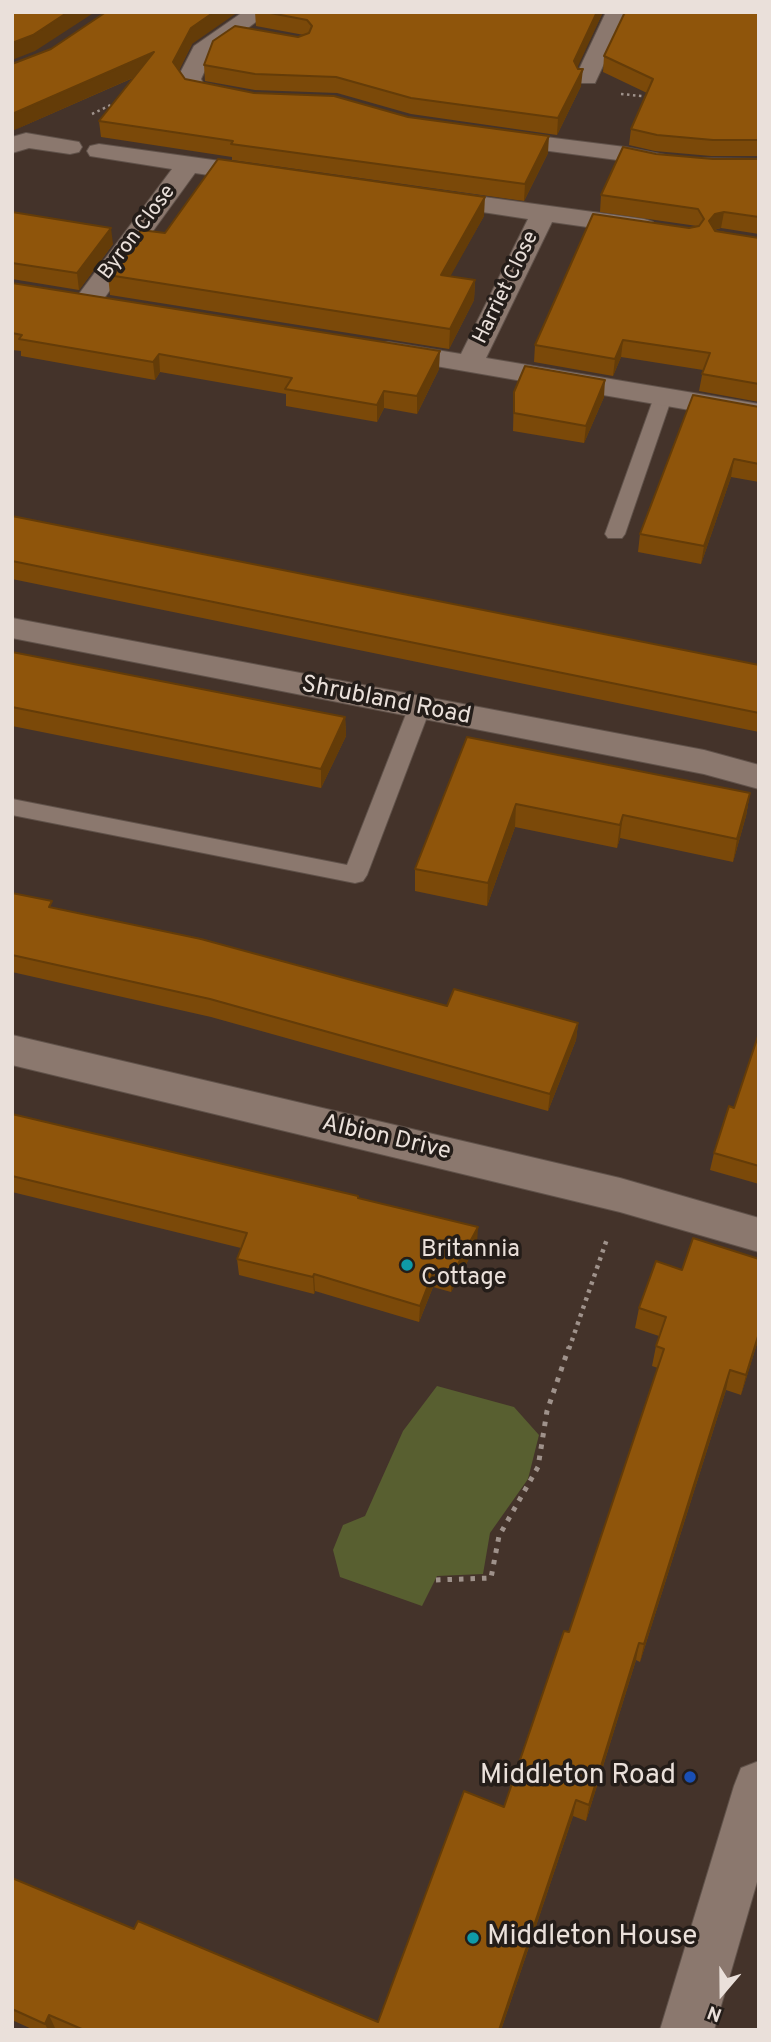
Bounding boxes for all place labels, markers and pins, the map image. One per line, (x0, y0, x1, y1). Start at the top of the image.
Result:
place label: Britannia Cottage (421, 1237, 520, 1293)
marker: Britannia Cottage (399, 1257, 415, 1273)
place label: Middleton Road (480, 1760, 676, 1794)
marker: Middleton Road (682, 1769, 698, 1785)
place label: Middleton House (487, 1921, 697, 1955)
marker: Middleton House (465, 1930, 481, 1946)

